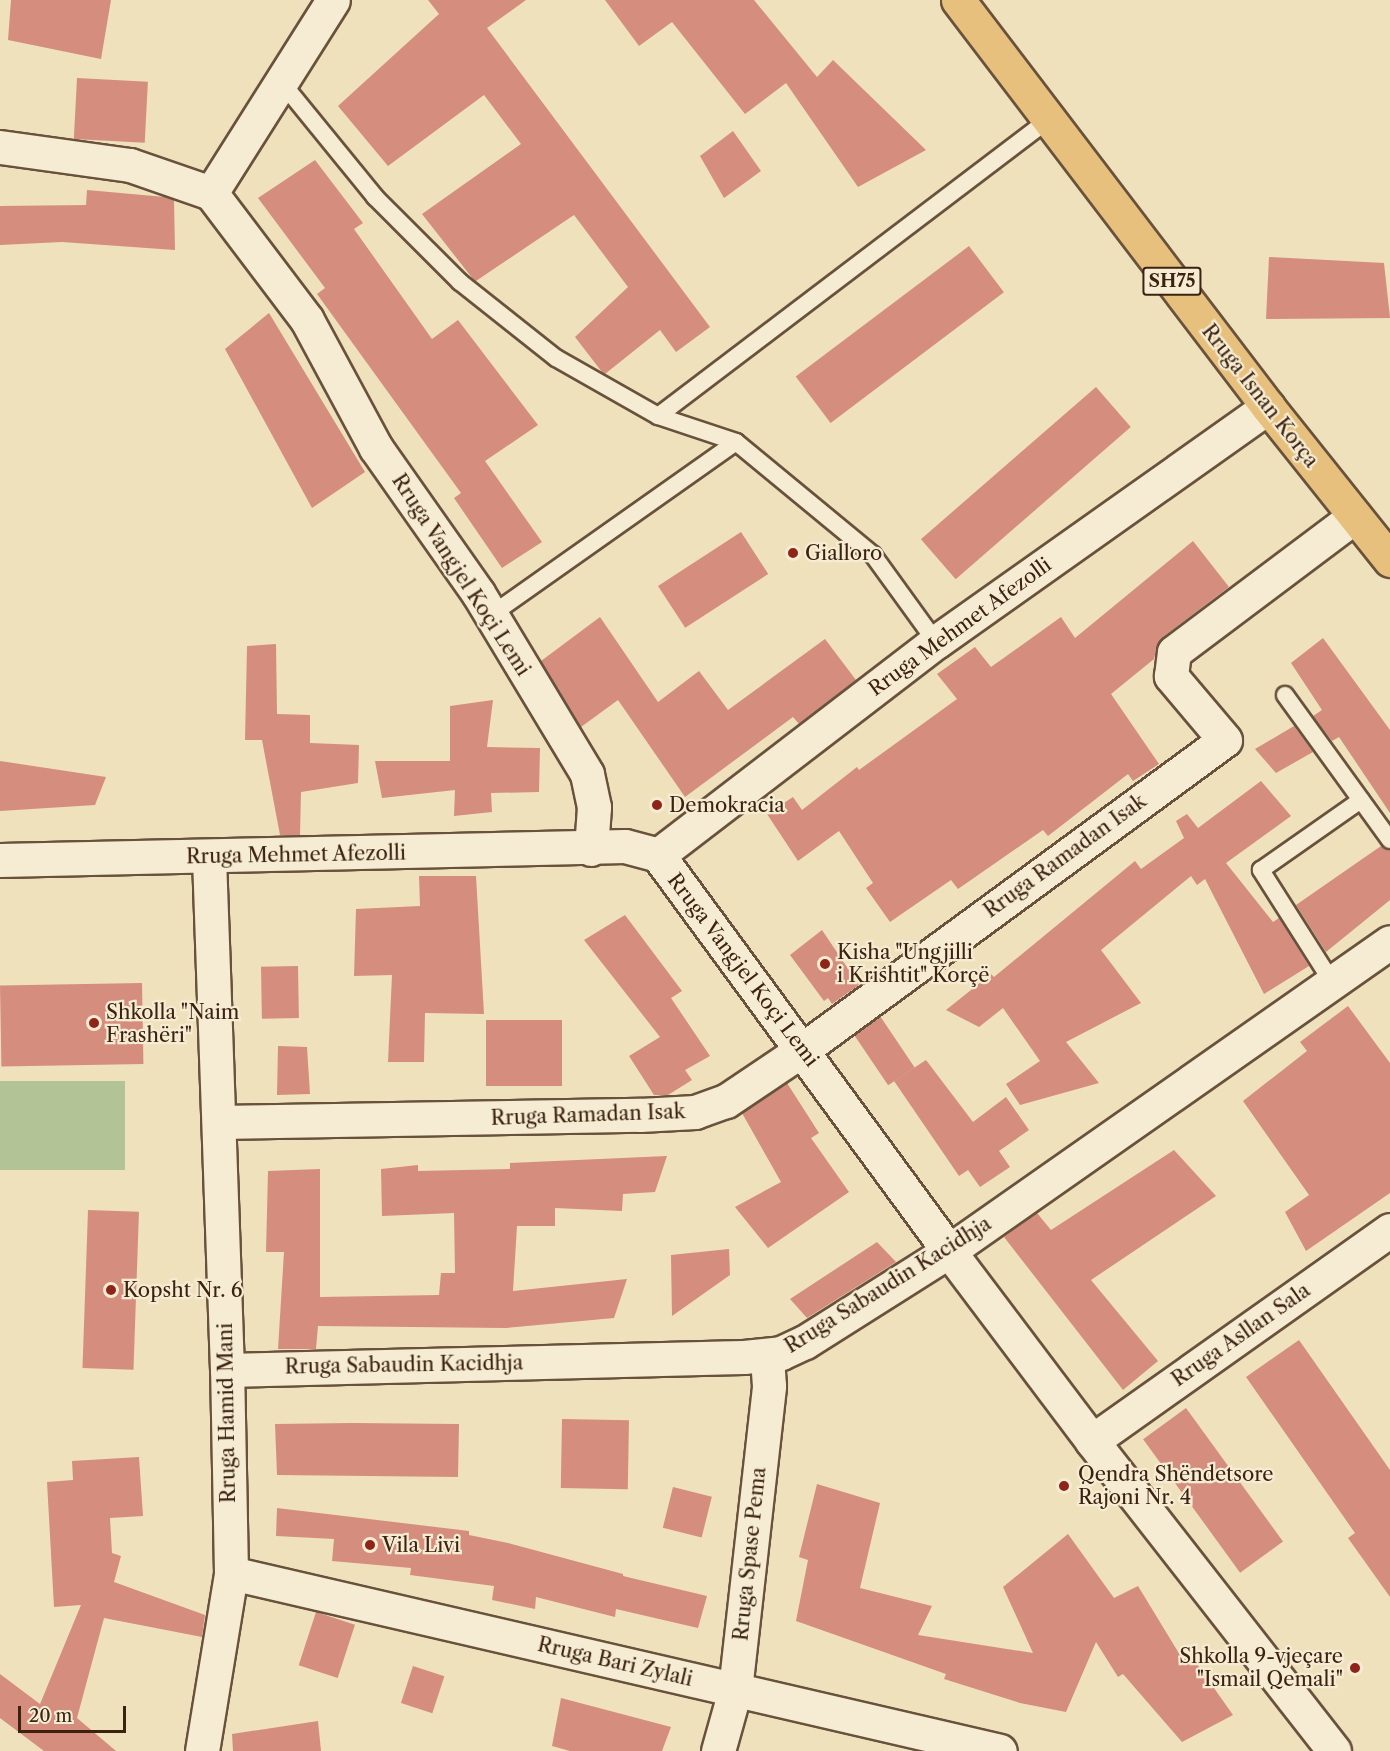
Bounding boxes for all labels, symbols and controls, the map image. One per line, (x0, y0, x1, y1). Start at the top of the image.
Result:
road number: SH75 (1142, 266, 1202, 296)
street label: Rruga Isnan Korça (1197, 320, 1323, 472)
street label: Rruga Vangjel Koçi Lemi (386, 469, 536, 681)
place label: Gialloro (805, 541, 882, 565)
marker: Gialloro (786, 546, 800, 560)
street label: Rruga Mehmet Afezolli (864, 552, 1056, 702)
street label: Rruga Ramadan Isak (979, 789, 1151, 923)
place label: Demokracia (669, 793, 785, 817)
marker: Demokracia (650, 798, 664, 812)
street label: Rruga Mehmet Afezolli (185, 841, 407, 869)
street label: Rruga Vangjel Koçi Lemi (662, 868, 824, 1072)
place label: Kisha "Ungjilli i Krishtit" Korçë (837, 940, 990, 987)
marker: Kisha "Ungjilli i Krishtit" Korçë (818, 957, 832, 971)
place label: Shkolla "Naim Frashëri" (106, 1000, 240, 1047)
marker: Shkolla "Naim Frashëri" (87, 1016, 101, 1030)
street label: Rruga Ramadan Isak (490, 1100, 686, 1130)
street label: Rruga Sabaudin Kacidhja (780, 1212, 996, 1358)
place label: Kopsht Nr. 6 (123, 1278, 243, 1302)
street label: Rruga Asllan Sala (1167, 1278, 1315, 1392)
marker: Kopsht Nr. 6 (104, 1283, 118, 1297)
street label: Rruga Hamid Mani (213, 1322, 241, 1504)
street label: Rruga Sabaudin Kacidhja (284, 1351, 524, 1379)
place label: Qendra Shëndetsore Rajoni Nr. 4 (1078, 1462, 1274, 1509)
street label: Rruga Spase Pema (729, 1466, 771, 1642)
marker: Qendra Shëndetsore Rajoni Nr. 4 (1055, 1477, 1073, 1495)
place label: Vila Livi (382, 1533, 460, 1557)
marker: Vila Livi (363, 1538, 377, 1552)
street label: Rruga Bari Zylali (535, 1632, 695, 1692)
place label: Shkolla 9-vjeçare "Ismail Qemali" (1179, 1644, 1343, 1691)
marker: Shkolla 9-vjeçare "Ismail Qemali" (1348, 1661, 1362, 1675)
scale bar (21, 1694, 129, 1732)
text: 20 m (29, 1705, 72, 1727)

